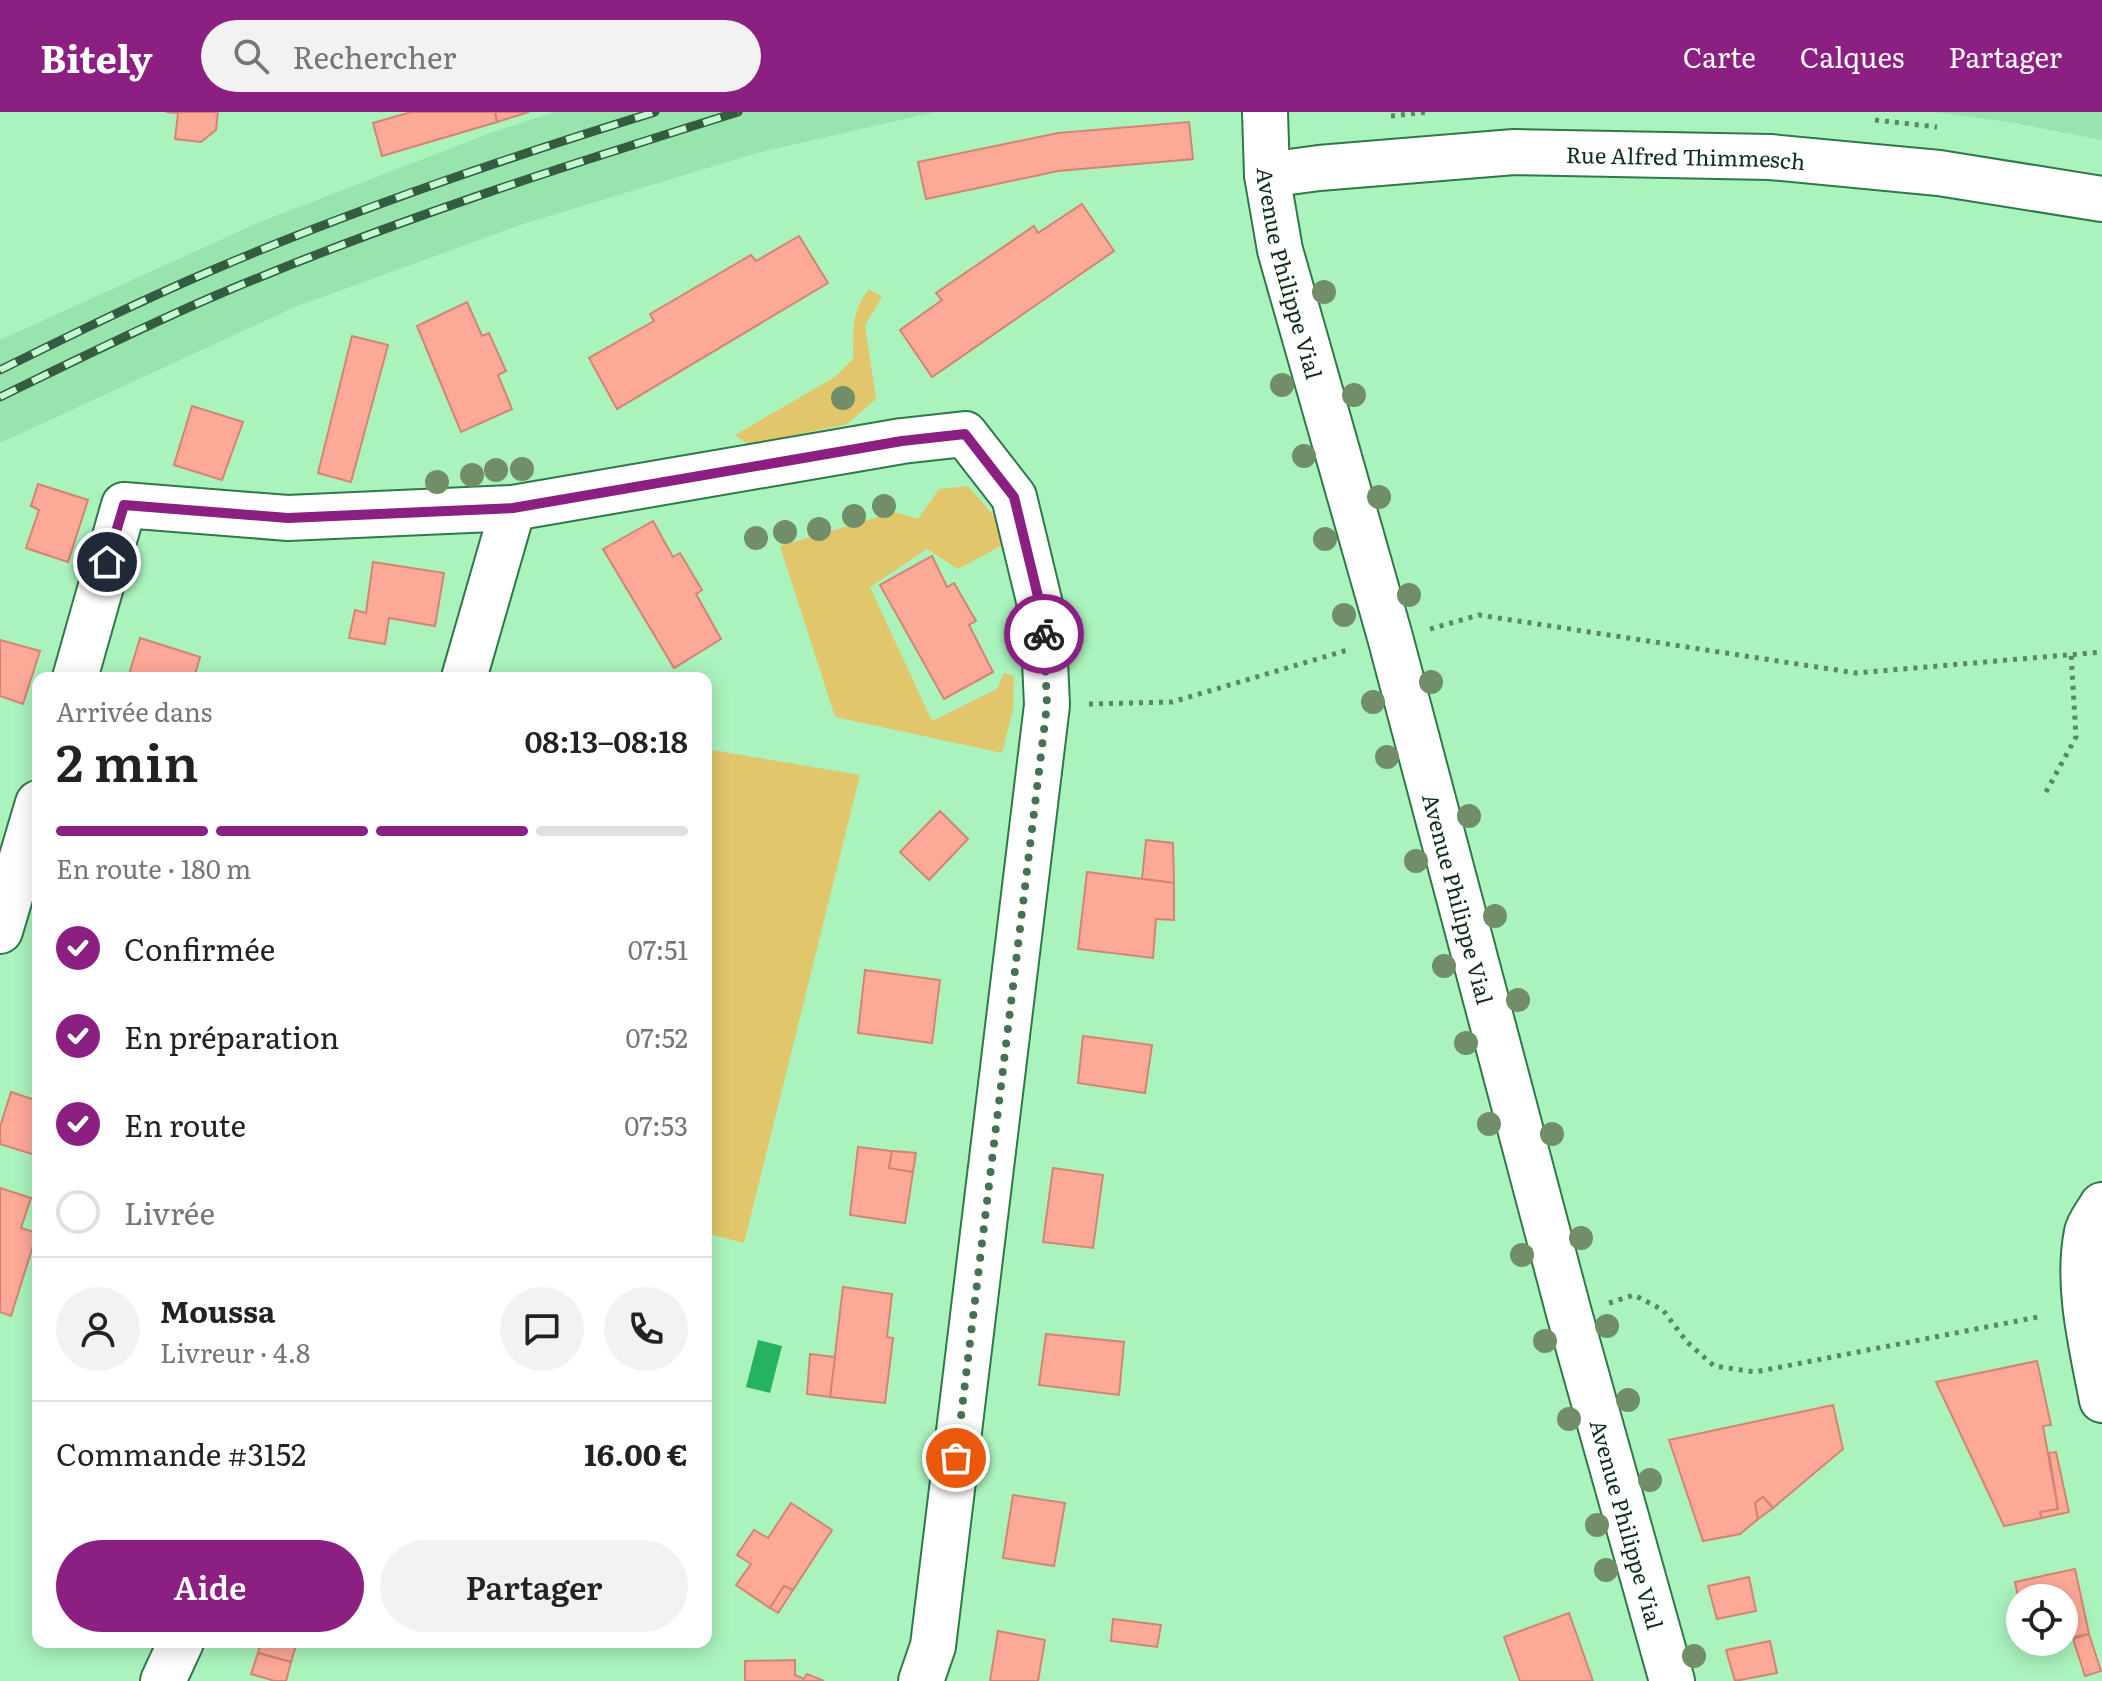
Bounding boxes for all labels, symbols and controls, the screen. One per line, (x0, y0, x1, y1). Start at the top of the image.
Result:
search box (201, 20, 761, 92)
text: Bitely (40, 28, 153, 85)
icon: search (229, 34, 273, 78)
text: Rechercher (293, 34, 456, 78)
text: Carte (1683, 35, 1756, 77)
text: Calques (1800, 35, 1904, 77)
text: Partager (1948, 35, 2062, 77)
street label: Rue Alfred Thimmesch (1566, 137, 1807, 177)
street label: Avenue Philippe Vial (1250, 167, 1332, 383)
pin (73, 528, 141, 596)
icon: home (85, 540, 129, 584)
courier (1004, 594, 1084, 674)
icon: bike (1022, 612, 1066, 656)
text: Arrivée dans (56, 691, 212, 730)
text: 08:13–08:18 (524, 718, 688, 762)
text: 2 min (56, 721, 199, 798)
street label: Avenue Philippe Vial (1416, 789, 1503, 1008)
text: En route · 180 m (56, 848, 251, 887)
icon: check (56, 926, 100, 970)
text: Confirmée (124, 926, 275, 970)
text: 07:51 (628, 929, 688, 968)
icon: check (56, 1014, 100, 1058)
text: En préparation (124, 1014, 339, 1058)
text: 07:52 (626, 1017, 688, 1056)
icon: check (56, 1102, 100, 1146)
text: En route (124, 1102, 246, 1146)
text: 07:53 (624, 1105, 688, 1144)
text: Livrée (124, 1190, 215, 1234)
button: person (56, 1287, 140, 1371)
button: chat (500, 1287, 584, 1371)
button: phone (604, 1287, 688, 1371)
text: Moussa (160, 1288, 275, 1332)
text: Livreur · 4.8 (160, 1332, 310, 1371)
street label: Avenue Philippe Vial (1583, 1415, 1673, 1633)
pin (922, 1424, 990, 1492)
text: Commande #3152 (56, 1431, 306, 1475)
text: 16.00 € (584, 1431, 688, 1475)
icon: bag (934, 1436, 978, 1480)
button: Aide (56, 1540, 364, 1632)
button: Partager (380, 1540, 688, 1632)
map controls (2006, 1584, 2078, 1656)
button: locate (2006, 1584, 2078, 1656)

